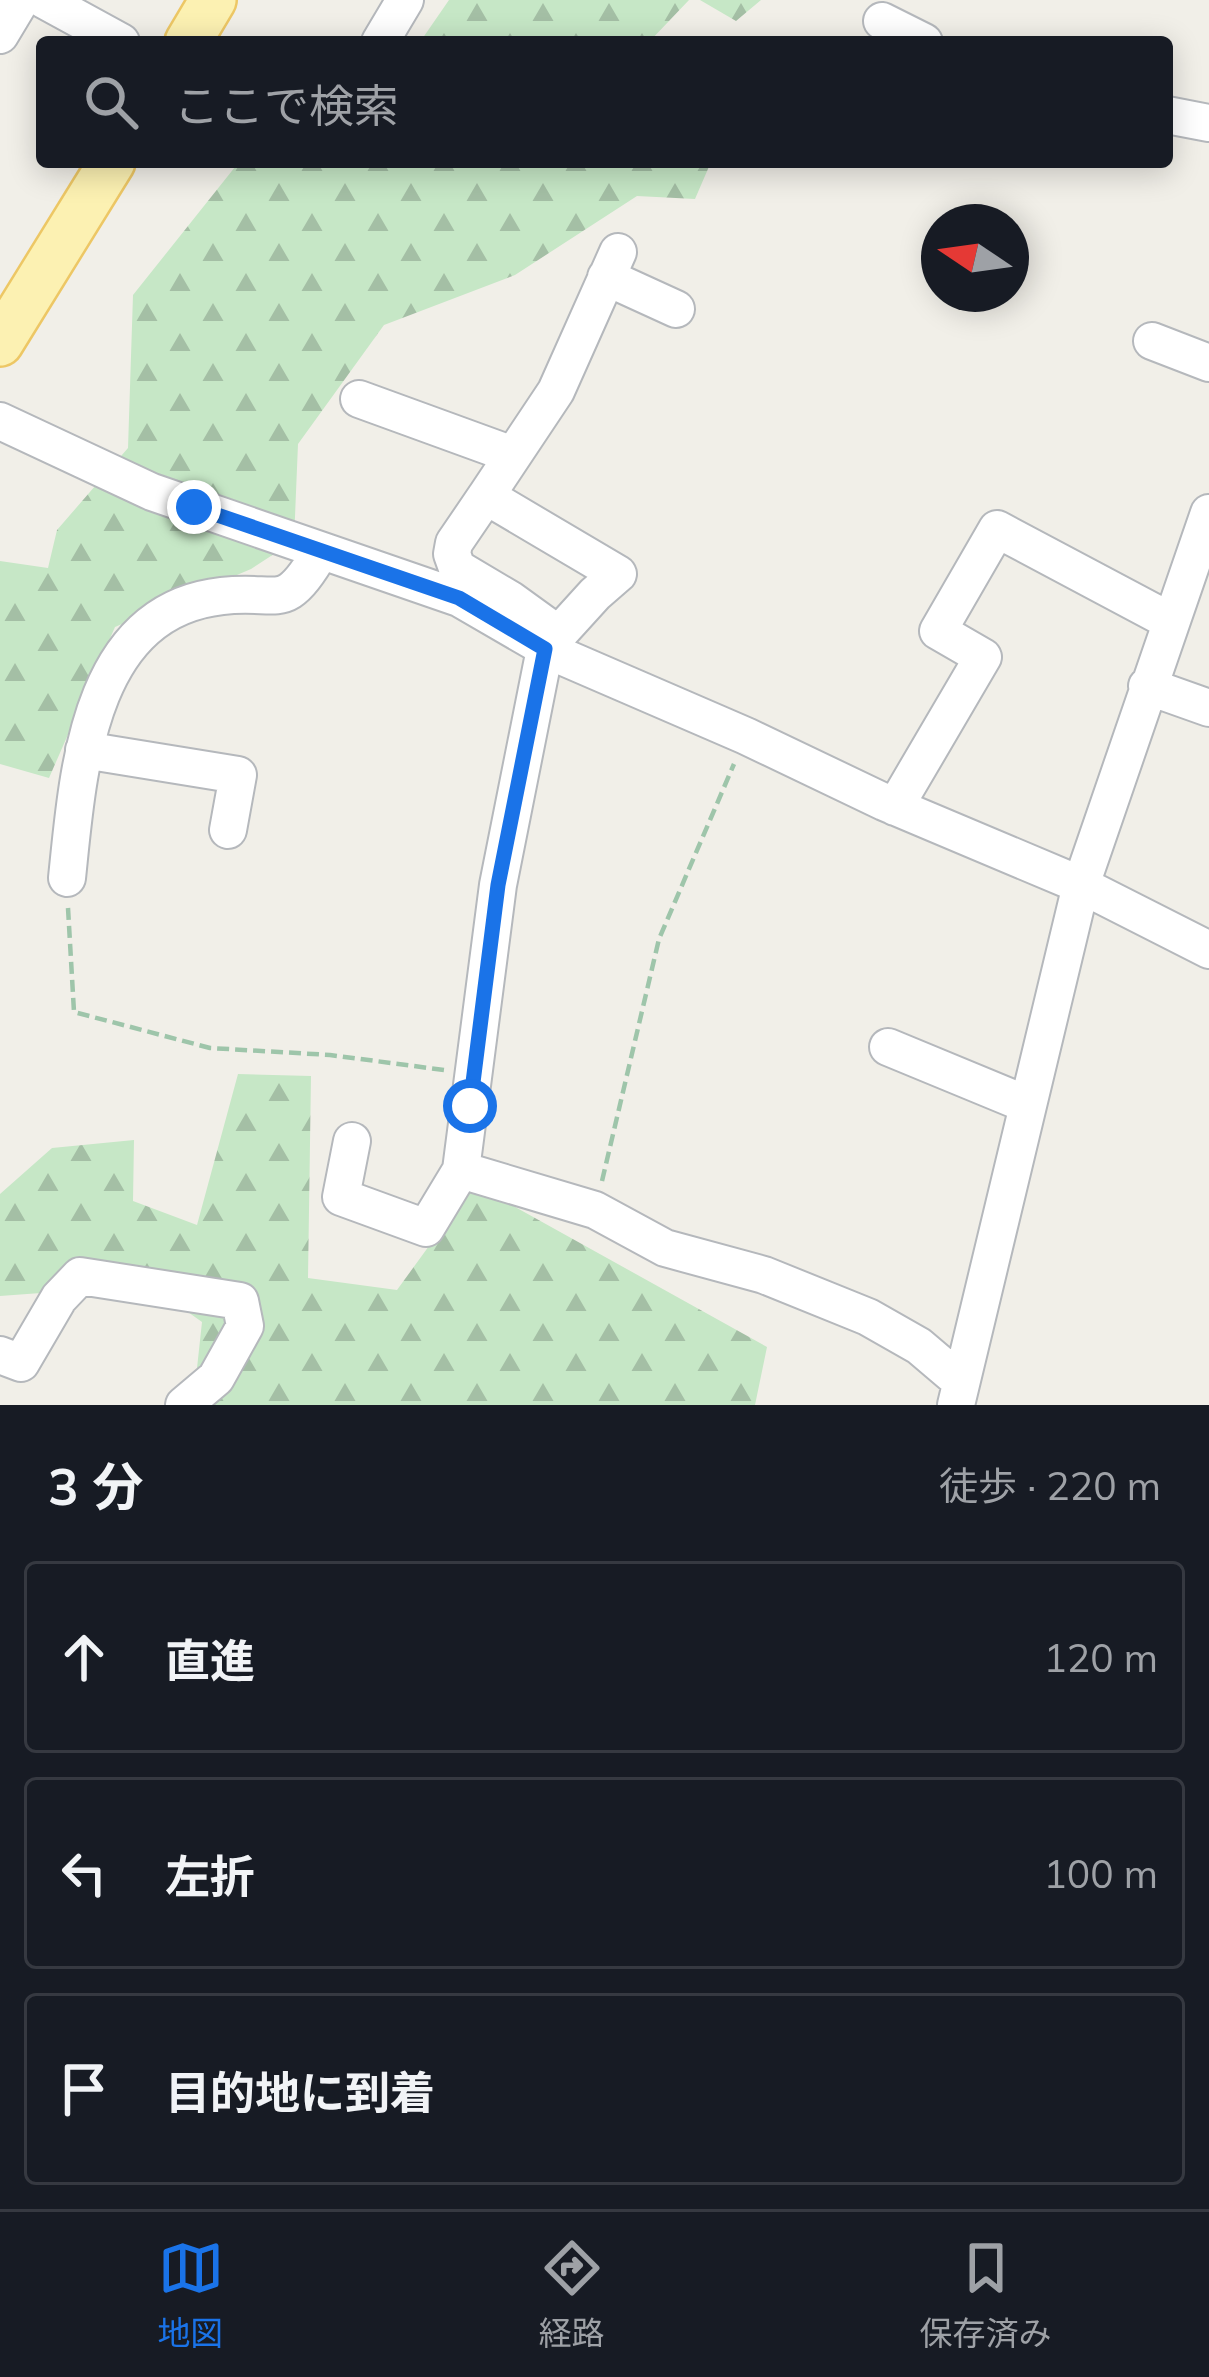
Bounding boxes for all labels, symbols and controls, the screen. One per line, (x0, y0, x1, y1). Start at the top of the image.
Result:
search box (36, 36, 1173, 168)
icon: search (78, 69, 144, 135)
text: ここで検索 (174, 77, 399, 133)
north arrow (921, 204, 1029, 312)
route end (167, 480, 221, 534)
route start (443, 1079, 497, 1133)
text: 3 分 (48, 1454, 144, 1518)
text: 徒歩 · 220 m (939, 1461, 1161, 1510)
icon: ahead (51, 1624, 117, 1690)
text: 直進 (165, 1632, 255, 1688)
text: 120 m (1043, 1633, 1158, 1682)
icon: left (51, 1840, 117, 1906)
text: 左折 (165, 1848, 255, 1904)
text: 100 m (1043, 1849, 1158, 1898)
icon: arrive (51, 2056, 117, 2122)
text: 目的地に到着 (165, 2064, 435, 2120)
tab: 地図 (158, 2235, 224, 2355)
tab: 経路 (539, 2235, 605, 2355)
tab: 保存済み (920, 2235, 1052, 2355)

